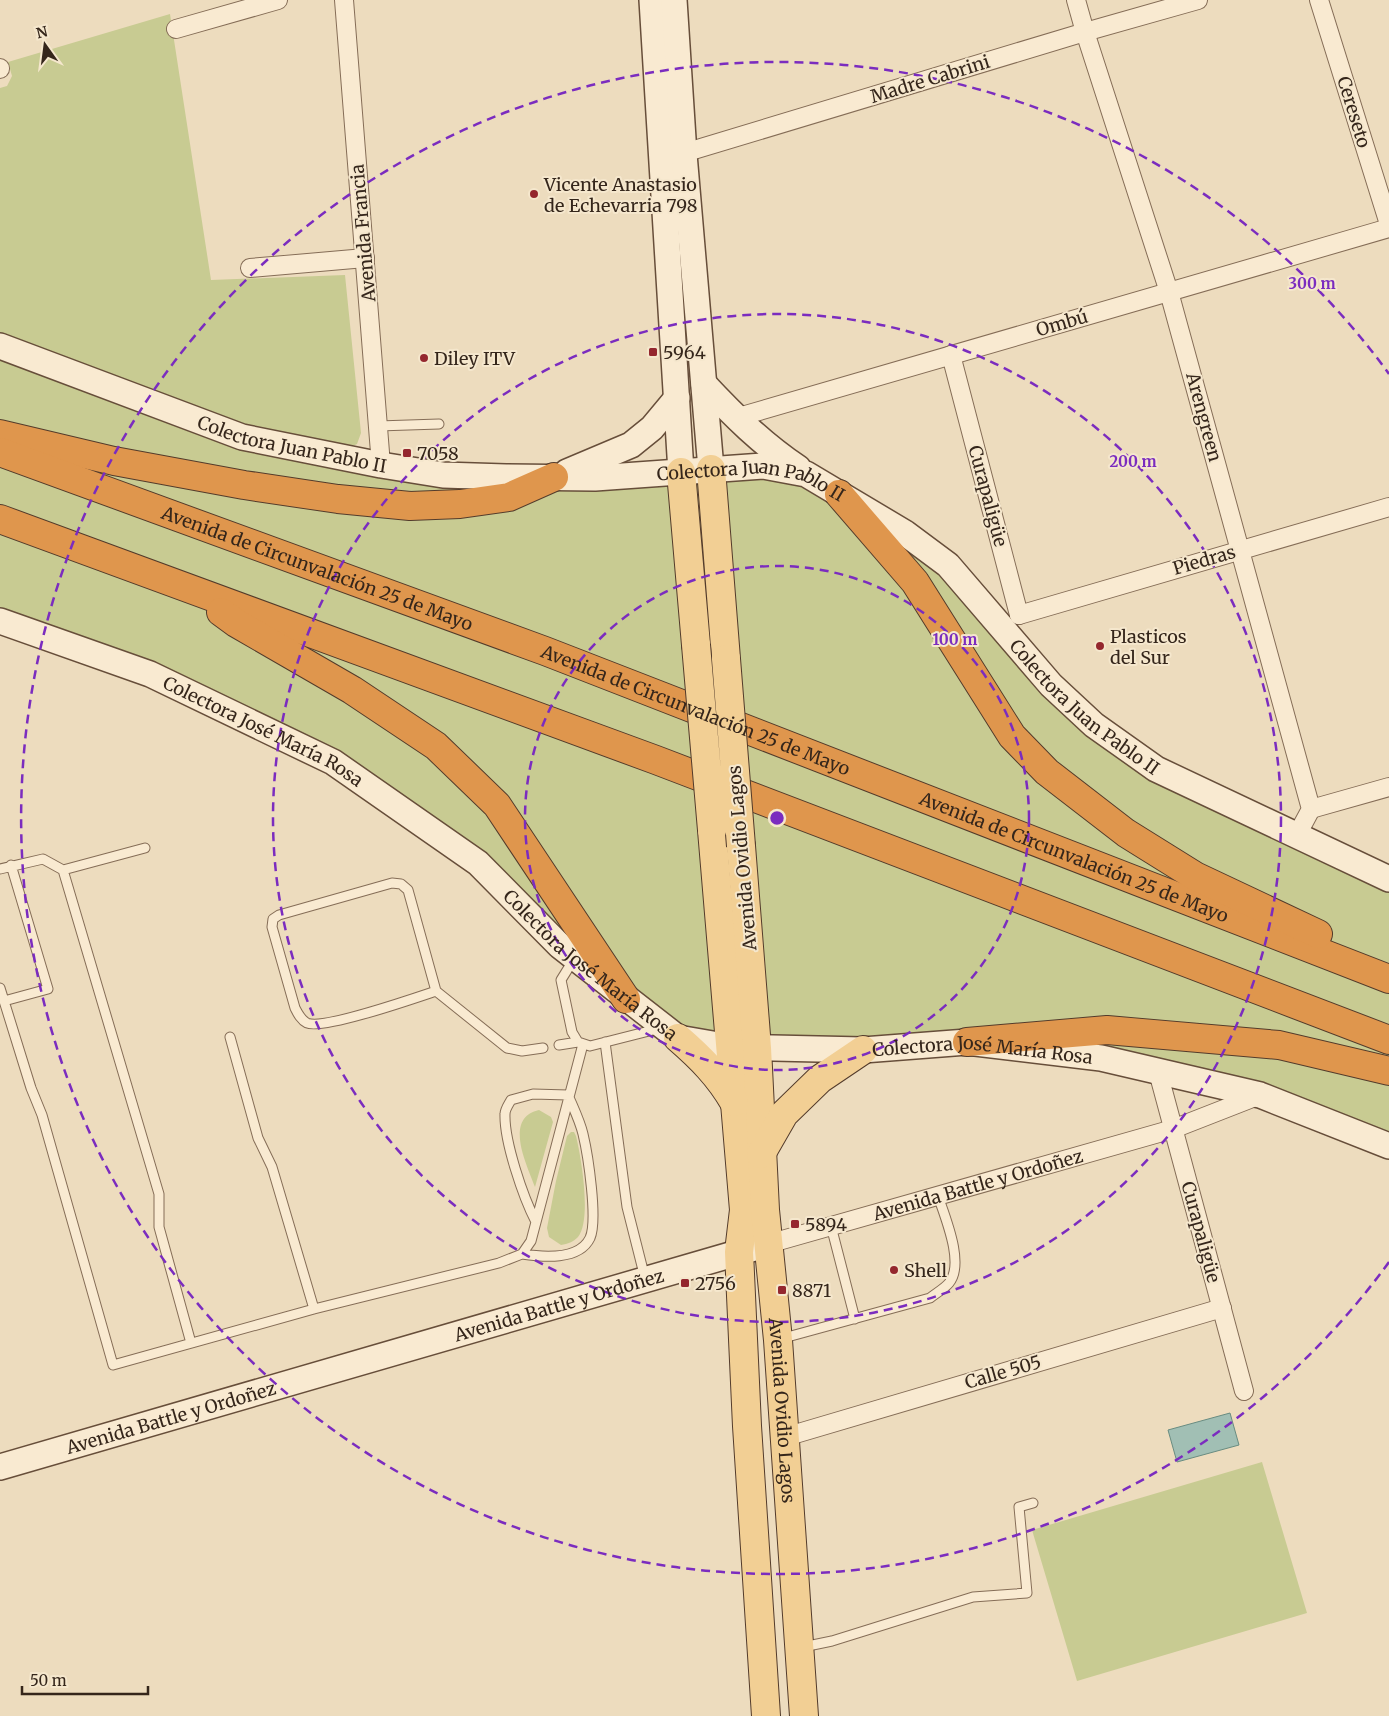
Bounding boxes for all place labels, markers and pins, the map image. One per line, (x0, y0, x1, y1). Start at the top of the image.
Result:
place label: Vicente Anastasio de Echevarria 798 (543, 173, 698, 217)
marker: Vicente Anastasio de Echevarria 798 (528, 188, 540, 200)
place label: 5964 (663, 341, 706, 364)
marker: 5964 (647, 346, 659, 358)
place label: Diley ITV (434, 347, 516, 370)
marker: Diley ITV (418, 352, 430, 364)
place label: 7058 (417, 442, 459, 465)
marker: 7058 (401, 447, 413, 459)
place label: Plasticos del Sur (1110, 625, 1187, 669)
marker: Plasticos del Sur (1094, 640, 1106, 652)
centre of rings (768, 809, 786, 827)
place label: 5894 (805, 1213, 847, 1236)
marker: 5894 (789, 1218, 801, 1230)
place label: Shell (904, 1259, 947, 1282)
marker: Shell (888, 1264, 900, 1276)
place label: 2756 (695, 1272, 736, 1295)
marker: 2756 (679, 1277, 691, 1289)
place label: 8871 (792, 1279, 831, 1302)
marker: 8871 (776, 1284, 788, 1296)

